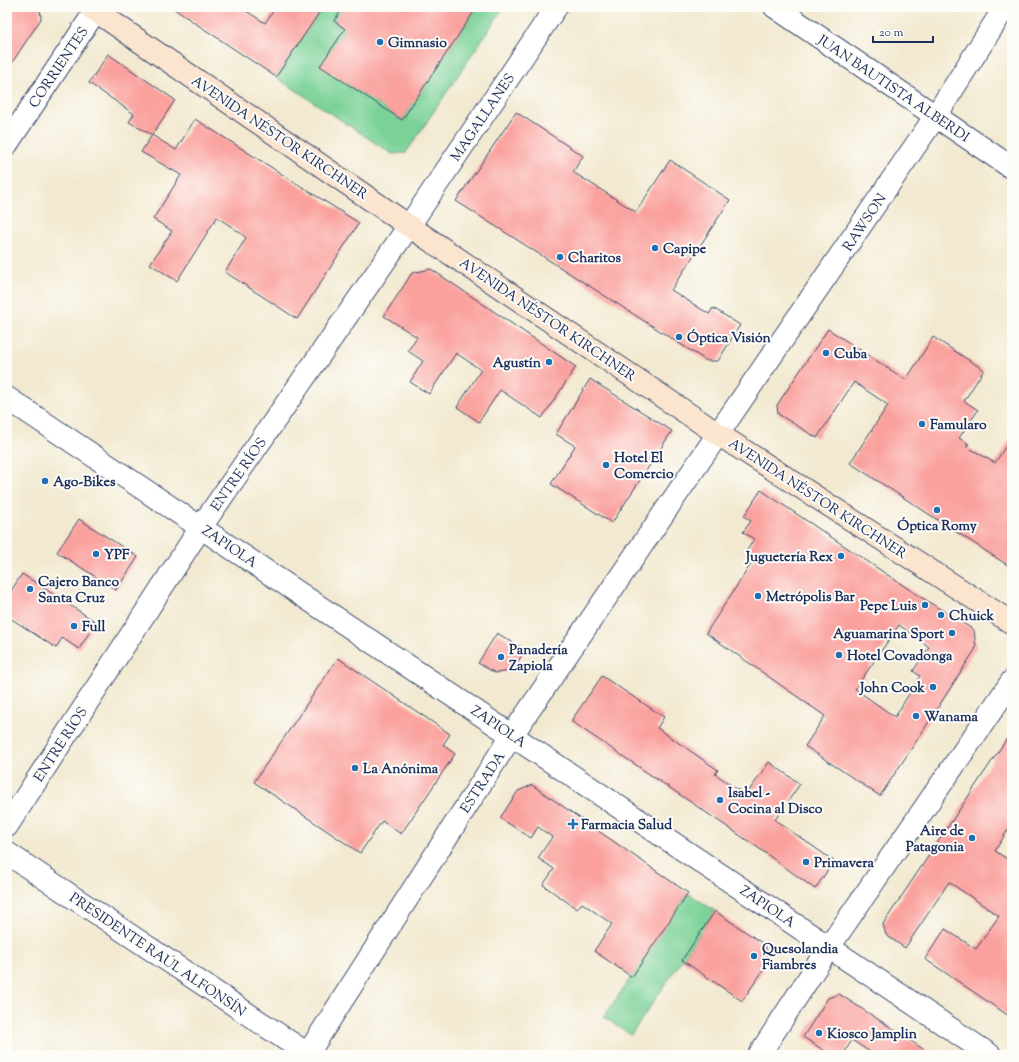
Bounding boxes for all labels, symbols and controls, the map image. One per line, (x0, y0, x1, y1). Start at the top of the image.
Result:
scale bar (873, 18, 933, 44)
street label: CORRIENTES (25, 23, 94, 113)
text: 20 m (879, 24, 904, 42)
street label: JUAN BAUTISTA ALBERDI (812, 31, 973, 148)
place label: Gimnasio (388, 34, 447, 54)
marker: Gimnasio (375, 37, 385, 47)
street label: MAGALLANES (447, 70, 521, 166)
street label: AVENIDA NÉSTOR KIRCHNER (187, 72, 371, 205)
street label: RAWSON (839, 190, 892, 256)
place label: Capipe (663, 240, 707, 260)
marker: Capipe (650, 243, 660, 253)
place label: Charitos (568, 249, 621, 269)
marker: Charitos (555, 252, 565, 262)
street label: AVENIDA NÉSTOR KIRCHNER (455, 254, 639, 387)
place label: Óptica Visión (687, 328, 772, 349)
marker: Óptica Visión (674, 332, 684, 342)
place label: Cuba (834, 345, 868, 365)
marker: Cuba (821, 348, 831, 358)
place label: Agustín (492, 354, 542, 374)
marker: Agustín (544, 357, 554, 367)
place label: Famularo (930, 416, 987, 436)
marker: Famularo (917, 419, 927, 429)
street label: ENTRE RÍOS (207, 434, 272, 516)
street label: AVENIDA NÉSTOR KIRCHNER (724, 434, 910, 565)
place label: Hotel El Comercio (614, 449, 674, 485)
marker: Hotel El Comercio (601, 460, 611, 470)
place label: Ago-Bikes (53, 473, 116, 493)
marker: Ago-Bikes (40, 476, 50, 486)
marker: Óptica Romy (932, 505, 942, 515)
place label: Óptica Romy (897, 516, 977, 537)
street label: ZAPIOLA (197, 522, 261, 574)
place label: YPF (104, 546, 130, 566)
place label: Juguetería Rex (745, 548, 833, 568)
marker: YPF (91, 549, 101, 559)
marker: Juguetería Rex (836, 551, 846, 561)
place label: Cajero Banco Santa Cruz (38, 573, 119, 609)
marker: Cajero Banco Santa Cruz (25, 584, 35, 594)
place label: Metrópolis Bar (766, 588, 855, 608)
marker: Metrópolis Bar (753, 591, 763, 601)
place label: Pepe Luis (860, 597, 917, 617)
marker: Pepe Luis (920, 600, 930, 610)
place label: Chuick (949, 607, 995, 627)
marker: Chuick (936, 610, 946, 620)
place label: Full (82, 618, 106, 638)
marker: Full (69, 621, 79, 631)
place label: Aguamarina Sport (833, 625, 944, 645)
marker: Aguamarina Sport (947, 628, 957, 638)
place label: Panadería Zapiola (509, 641, 568, 677)
place label: Hotel Covadonga (847, 647, 953, 667)
marker: Hotel Covadonga (834, 650, 844, 660)
marker: Panadería Zapiola (496, 652, 506, 662)
place label: John Cook (859, 679, 925, 699)
marker: John Cook (928, 682, 938, 692)
street label: ZAPIOLA (466, 702, 530, 754)
street label: ENTRE RÍOS (30, 704, 93, 787)
place label: Wanama (924, 708, 978, 728)
marker: Wanama (911, 711, 921, 721)
street label: ESTRADA (456, 748, 511, 818)
place label: La Anónima (363, 760, 439, 780)
marker: La Anónima (350, 763, 360, 773)
place label: Isabel - Cocina al Disco (728, 784, 823, 820)
marker: Isabel - Cocina al Disco (715, 795, 725, 805)
place label: Farmacia Salud (581, 816, 672, 836)
marker: Farmacia Salud (568, 819, 578, 829)
place label: Aire de Patagonia (906, 822, 965, 858)
marker: Aire de Patagonia (967, 833, 977, 843)
place label: Primavera (814, 854, 874, 874)
marker: Primavera (801, 857, 811, 867)
street label: ZAPIOLA (735, 882, 799, 934)
street label: PRESIDENTE RAÚL ALFONSÍN (65, 889, 249, 1022)
place label: Quesolandia Fiambres (762, 940, 839, 976)
marker: Quesolandia Fiambres (749, 951, 759, 961)
place label: Kiosco Jamplin (827, 1025, 918, 1045)
marker: Kiosco Jamplin (814, 1028, 824, 1038)

